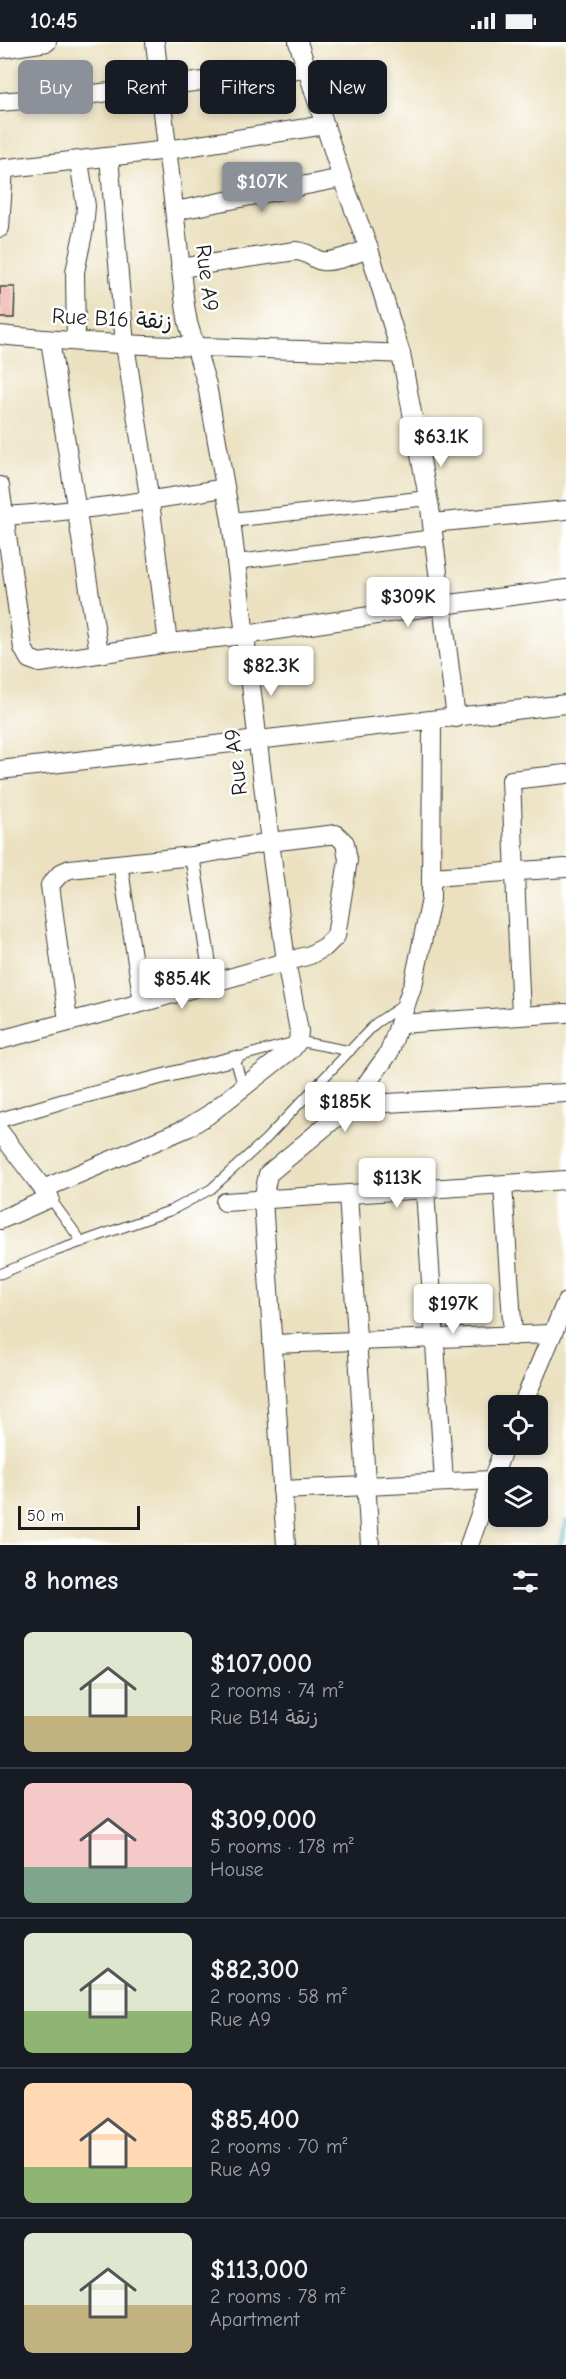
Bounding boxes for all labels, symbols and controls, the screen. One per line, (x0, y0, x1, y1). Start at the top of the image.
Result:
text: 10:45 (30, 8, 78, 34)
chip: Buy (18, 60, 93, 114)
chip: Rent (105, 60, 188, 114)
chip: Filters (200, 60, 296, 114)
chip: New (308, 60, 387, 114)
pin: $107K (220, 162, 304, 213)
text: $107K (236, 170, 288, 193)
street label: Rue A9 (190, 243, 224, 313)
street label: Rue B16 زنقة (51, 303, 173, 335)
pin: $63.1K (392, 417, 490, 468)
text: $63.1K (413, 425, 469, 448)
pin: $309K (366, 577, 450, 628)
text: $309K (380, 585, 436, 608)
pin: $82.3K (222, 646, 320, 697)
text: $82.3K (243, 654, 299, 677)
street label: Rue A9 (219, 727, 253, 797)
pin: $85.4K (133, 959, 231, 1010)
text: $85.4K (153, 967, 211, 990)
pin: $185K (303, 1082, 387, 1133)
text: $185K (319, 1090, 371, 1113)
pin: $113K (355, 1158, 439, 1209)
text: $113K (373, 1166, 421, 1189)
pin: $197K (411, 1284, 495, 1335)
text: $197K (428, 1292, 478, 1315)
map controls (488, 1395, 548, 1527)
button: locate (488, 1395, 548, 1455)
button: layers (488, 1467, 548, 1527)
scale bar (18, 1503, 140, 1530)
text: 50 m (27, 1507, 64, 1525)
icon: filters (509, 1565, 542, 1598)
text: 8 homes (24, 1566, 118, 1596)
text: $107,000 (210, 1649, 312, 1679)
icon: home (72, 1656, 144, 1728)
text: 2 rooms · 74 m² (210, 1679, 343, 1702)
text: Rue B14 زنقة (210, 1706, 318, 1729)
text: $309,000 (210, 1805, 317, 1835)
icon: home (72, 1807, 144, 1879)
text: 5 rooms · 178 m² (210, 1835, 354, 1858)
text: House (210, 1858, 264, 1881)
text: $82,300 (210, 1955, 299, 1985)
icon: home (72, 1957, 144, 2029)
text: 2 rooms · 58 m² (210, 1985, 347, 2008)
text: Rue A9 (210, 2008, 271, 2031)
text: $85,400 (210, 2105, 300, 2135)
icon: home (72, 2107, 144, 2179)
text: 2 rooms · 70 m² (210, 2135, 347, 2158)
text: Rue A9 (210, 2158, 271, 2181)
text: $113,000 (210, 2255, 309, 2285)
icon: home (72, 2257, 144, 2329)
text: 2 rooms · 78 m² (210, 2285, 346, 2308)
text: Apartment (210, 2308, 300, 2331)

